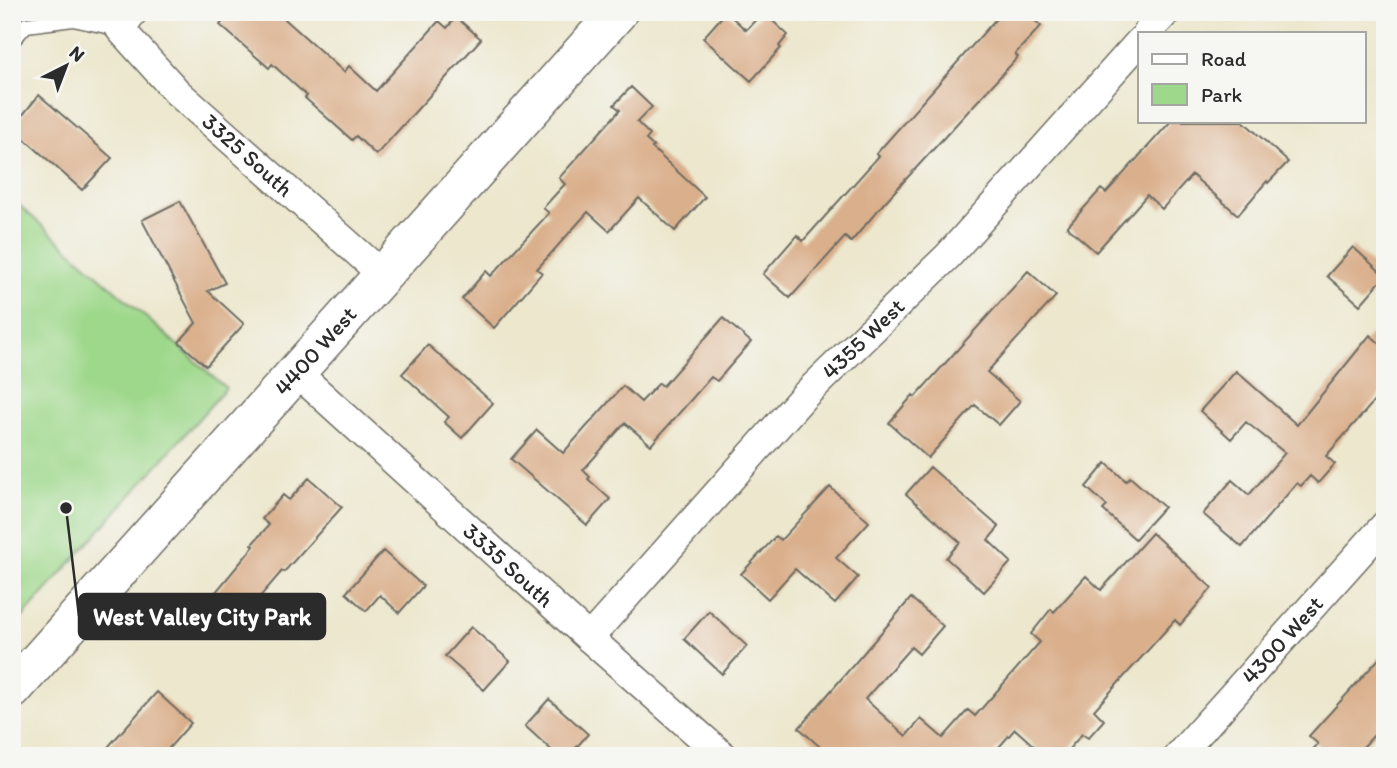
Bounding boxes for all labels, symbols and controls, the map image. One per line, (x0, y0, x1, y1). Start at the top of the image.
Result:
north arrow (32, 32, 102, 102)
legend (1138, 32, 1366, 122)
text: N (65, 41, 90, 67)
text: Road (1201, 46, 1247, 71)
text: Park (1201, 82, 1243, 107)
street label: 3325 South (197, 107, 299, 203)
street label: 4355 West (816, 292, 910, 385)
street label: 4400 West (268, 300, 363, 401)
street label: 3335 South (457, 517, 560, 613)
street label: 4300 West (1235, 590, 1329, 690)
callout: West Valley City Park (79, 594, 325, 639)
text: West Valley City Park (93, 602, 312, 632)

